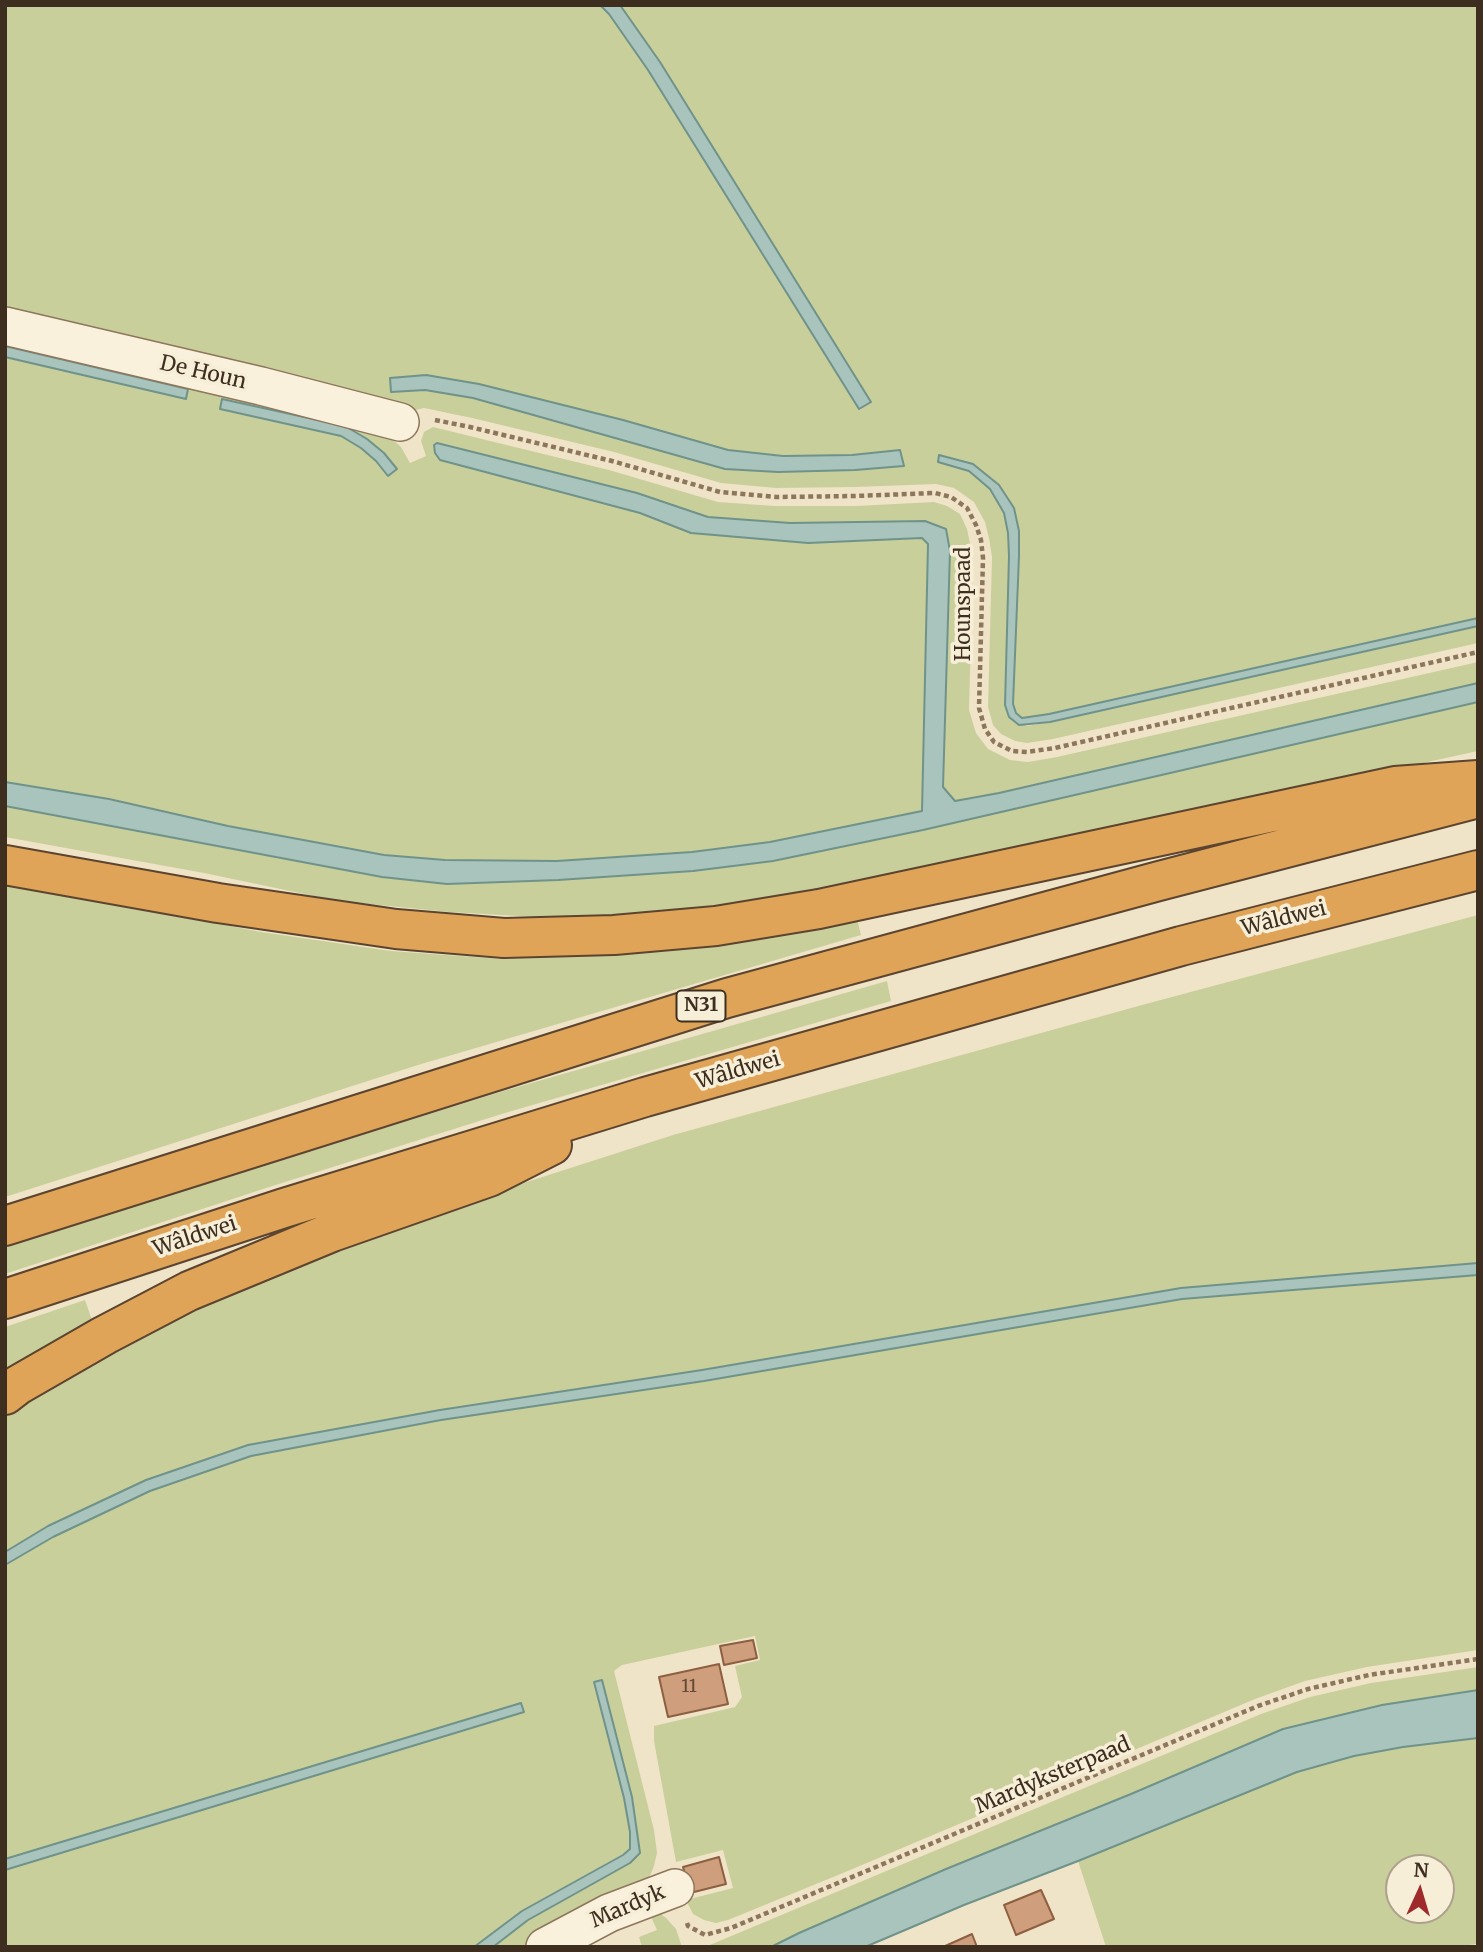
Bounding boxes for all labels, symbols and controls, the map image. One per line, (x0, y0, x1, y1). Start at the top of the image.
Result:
street label: De Houn (157, 351, 249, 395)
street label: Hounspaad (951, 547, 977, 661)
street label: Wâldwei (1239, 896, 1329, 942)
road number: N31 (676, 990, 726, 1022)
street label: Wâldwei (693, 1047, 783, 1095)
street label: Wâldwei (150, 1212, 240, 1262)
house number: 11 (681, 1676, 697, 1698)
street label: Mardyksterpaad (972, 1732, 1134, 1820)
north arrow (1385, 1854, 1455, 1924)
text: N (1413, 1858, 1430, 1883)
street label: Mardyk (587, 1880, 669, 1934)

